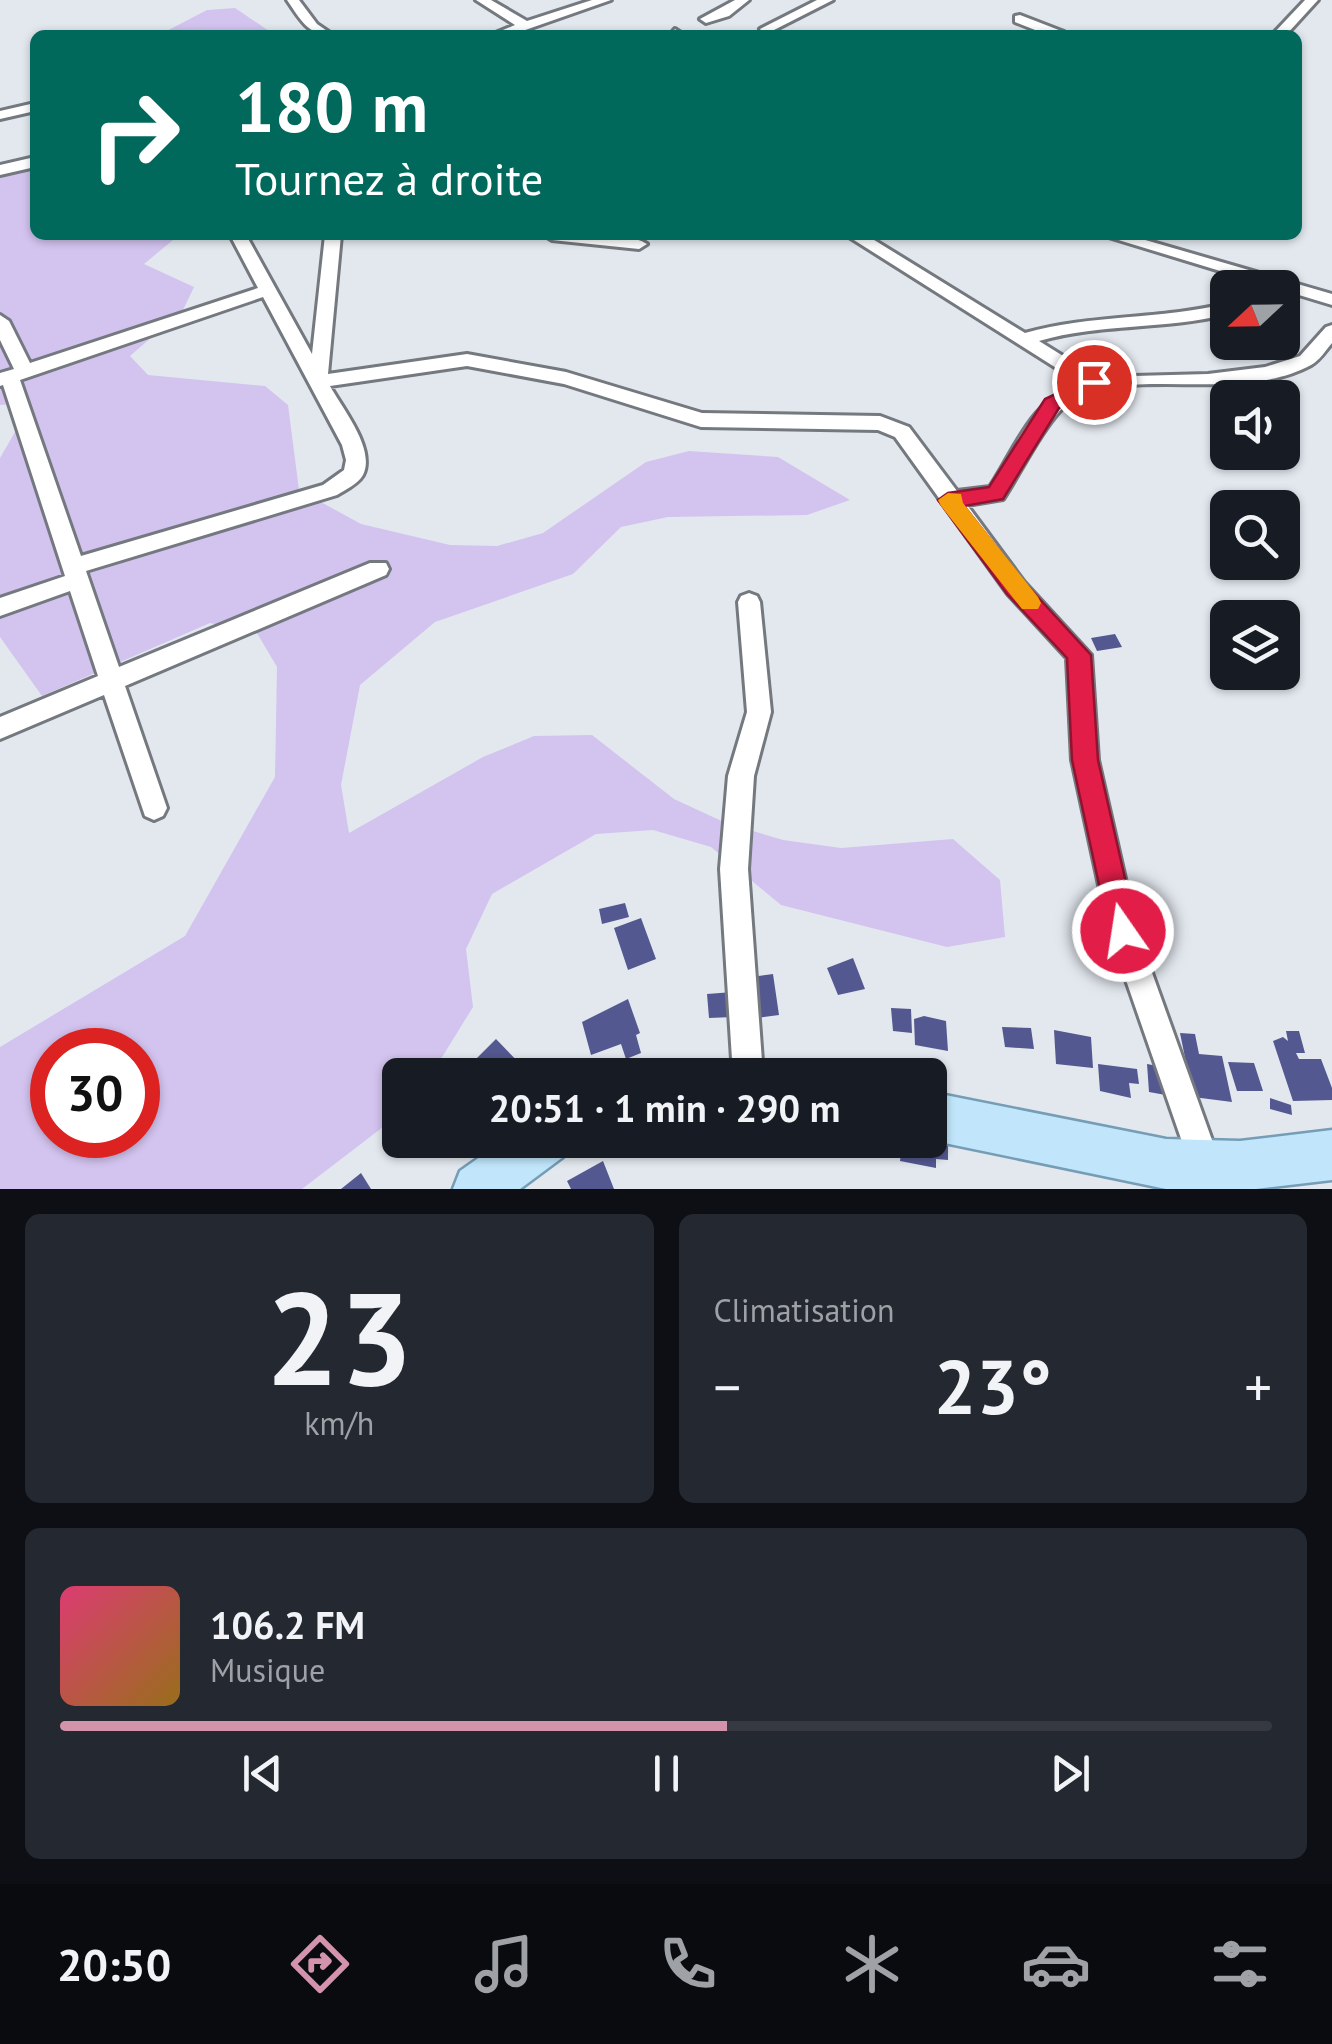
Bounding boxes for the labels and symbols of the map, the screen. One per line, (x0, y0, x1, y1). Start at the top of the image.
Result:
north arrow (1210, 270, 1300, 360)
pin (1052, 340, 1137, 425)
position arrow (1071, 879, 1175, 983)
speed limit sign: 30 (30, 1028, 160, 1158)

